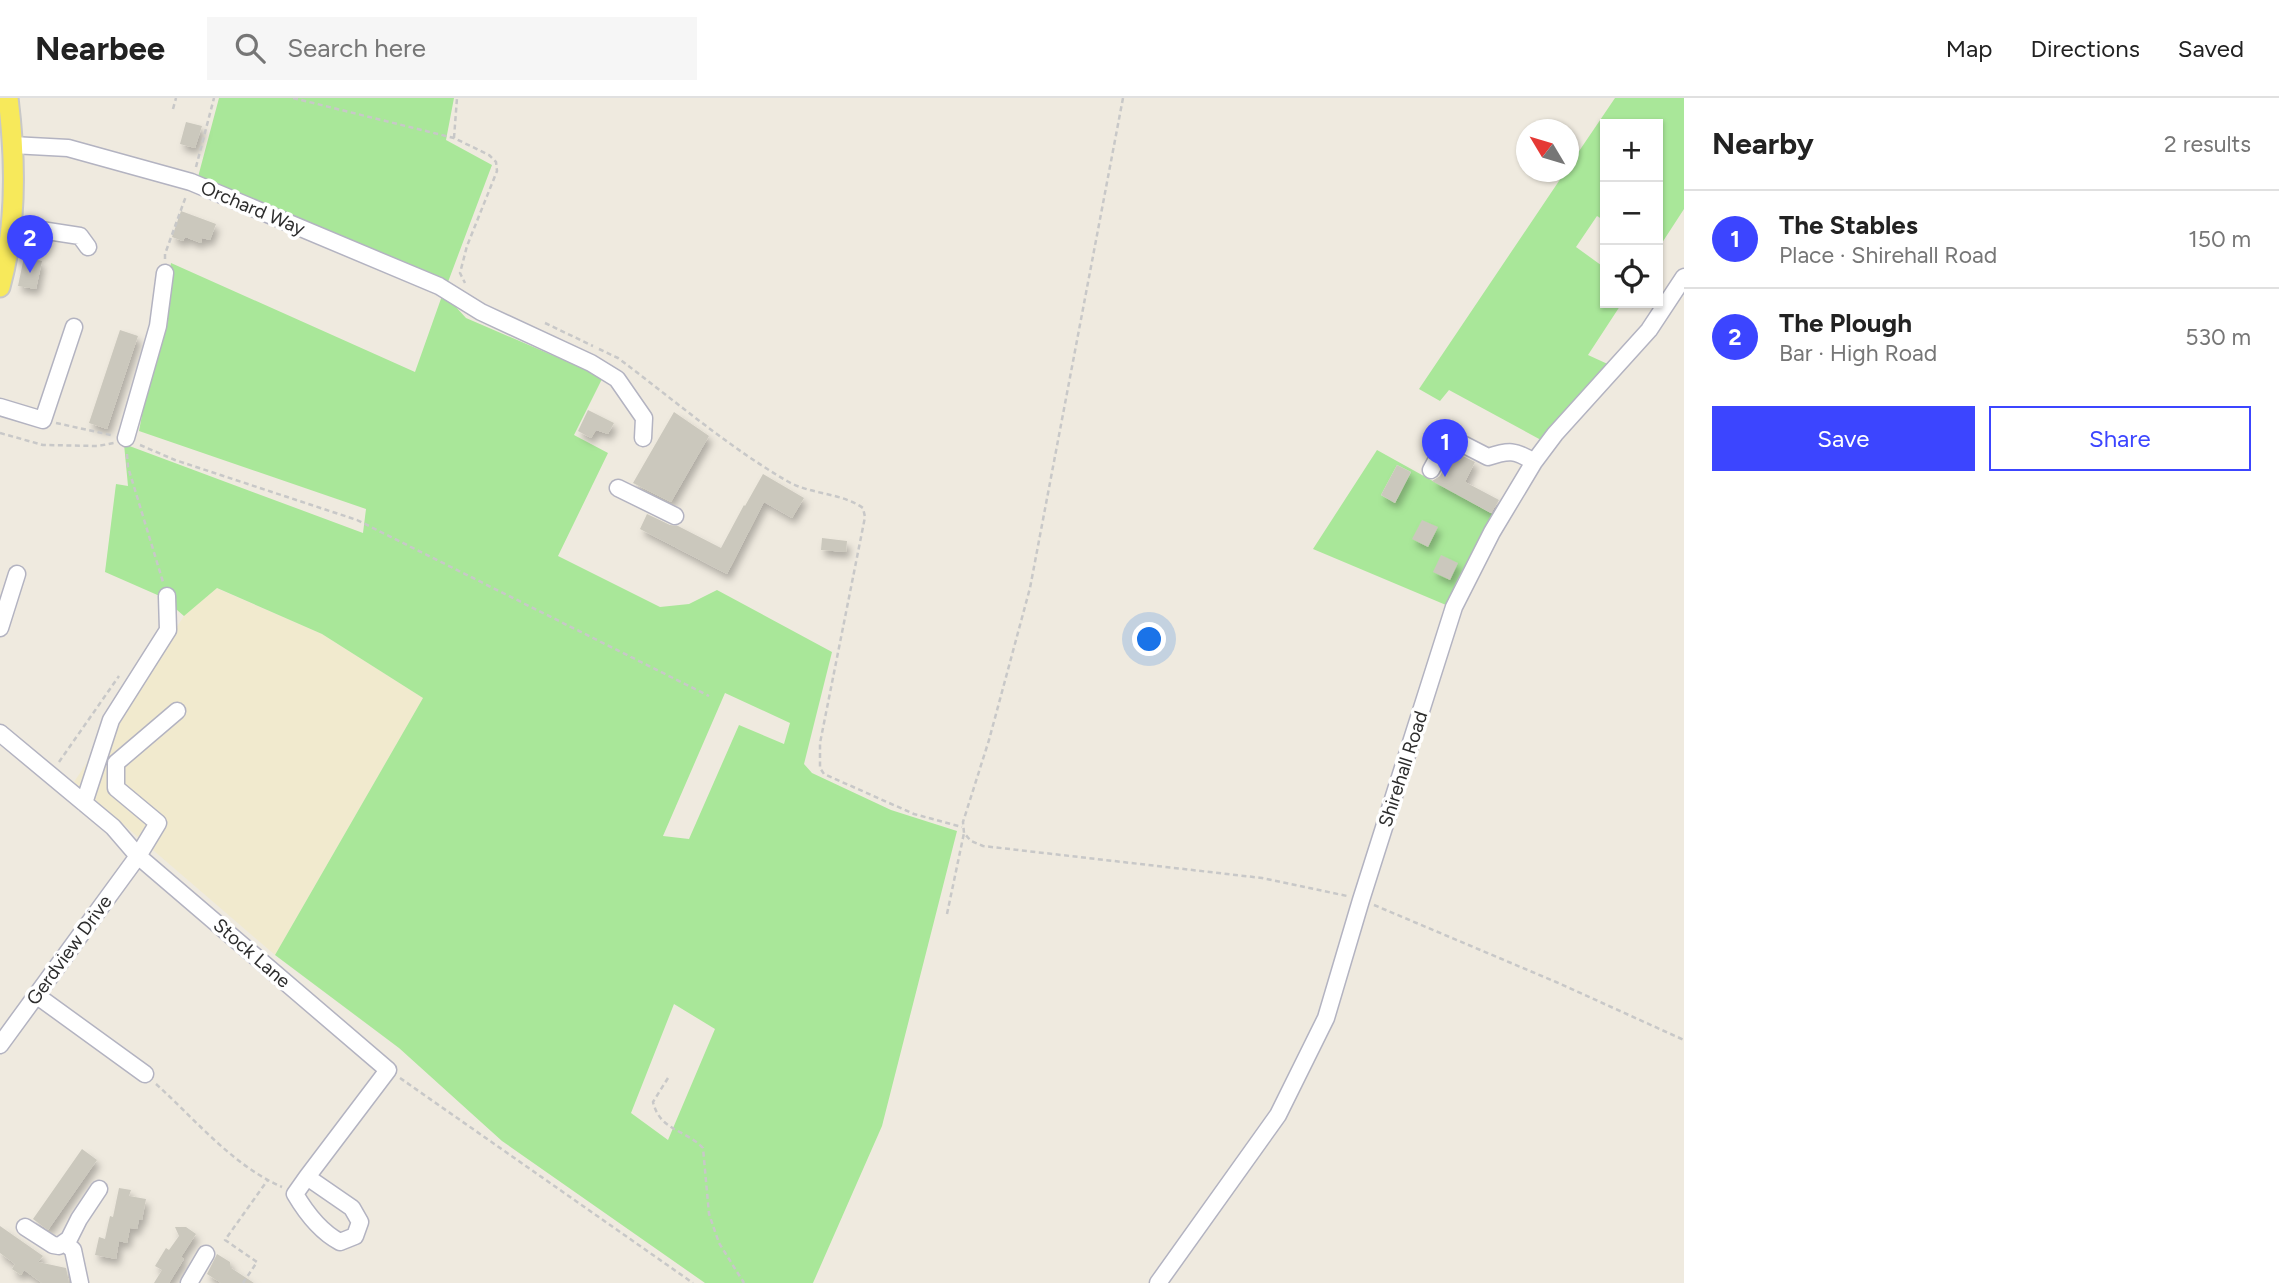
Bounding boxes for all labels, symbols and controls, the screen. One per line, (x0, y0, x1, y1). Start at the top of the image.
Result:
search box (207, 17, 697, 80)
text: Nearbee (35, 29, 165, 68)
icon: search (231, 29, 269, 67)
text: Search here (287, 32, 426, 64)
text: Map (1946, 34, 1992, 63)
text: Directions (2030, 34, 2140, 63)
text: Saved (2178, 34, 2244, 63)
north arrow (1516, 119, 1579, 182)
map controls (1600, 119, 1663, 308)
button: + (1600, 119, 1663, 182)
text: Nearby (1712, 125, 1814, 162)
text: 2 results (2164, 130, 2251, 158)
street label: Orchard Way (197, 176, 309, 240)
button: − (1600, 182, 1663, 245)
text: The Stables (1779, 209, 1918, 241)
pin: 2 (7, 215, 53, 273)
text: 1 (1730, 225, 1740, 253)
text: 150 m (2188, 225, 2251, 253)
text: Place · Shirehall Road (1779, 241, 1997, 269)
button: locate (1600, 245, 1663, 308)
text: The Plough (1779, 307, 1912, 339)
text: 2 (1728, 323, 1742, 351)
text: 530 m (2185, 323, 2251, 351)
text: Bar · High Road (1779, 339, 1937, 367)
button: Save (1712, 406, 1975, 471)
button: Share (1989, 406, 2251, 471)
pin: 1 (1422, 419, 1468, 477)
your location (1132, 622, 1166, 656)
street label: Shirehall Road (1373, 708, 1433, 830)
street label: Gerdview Drive (21, 891, 117, 1009)
street label: Stock Lane (209, 913, 295, 993)

